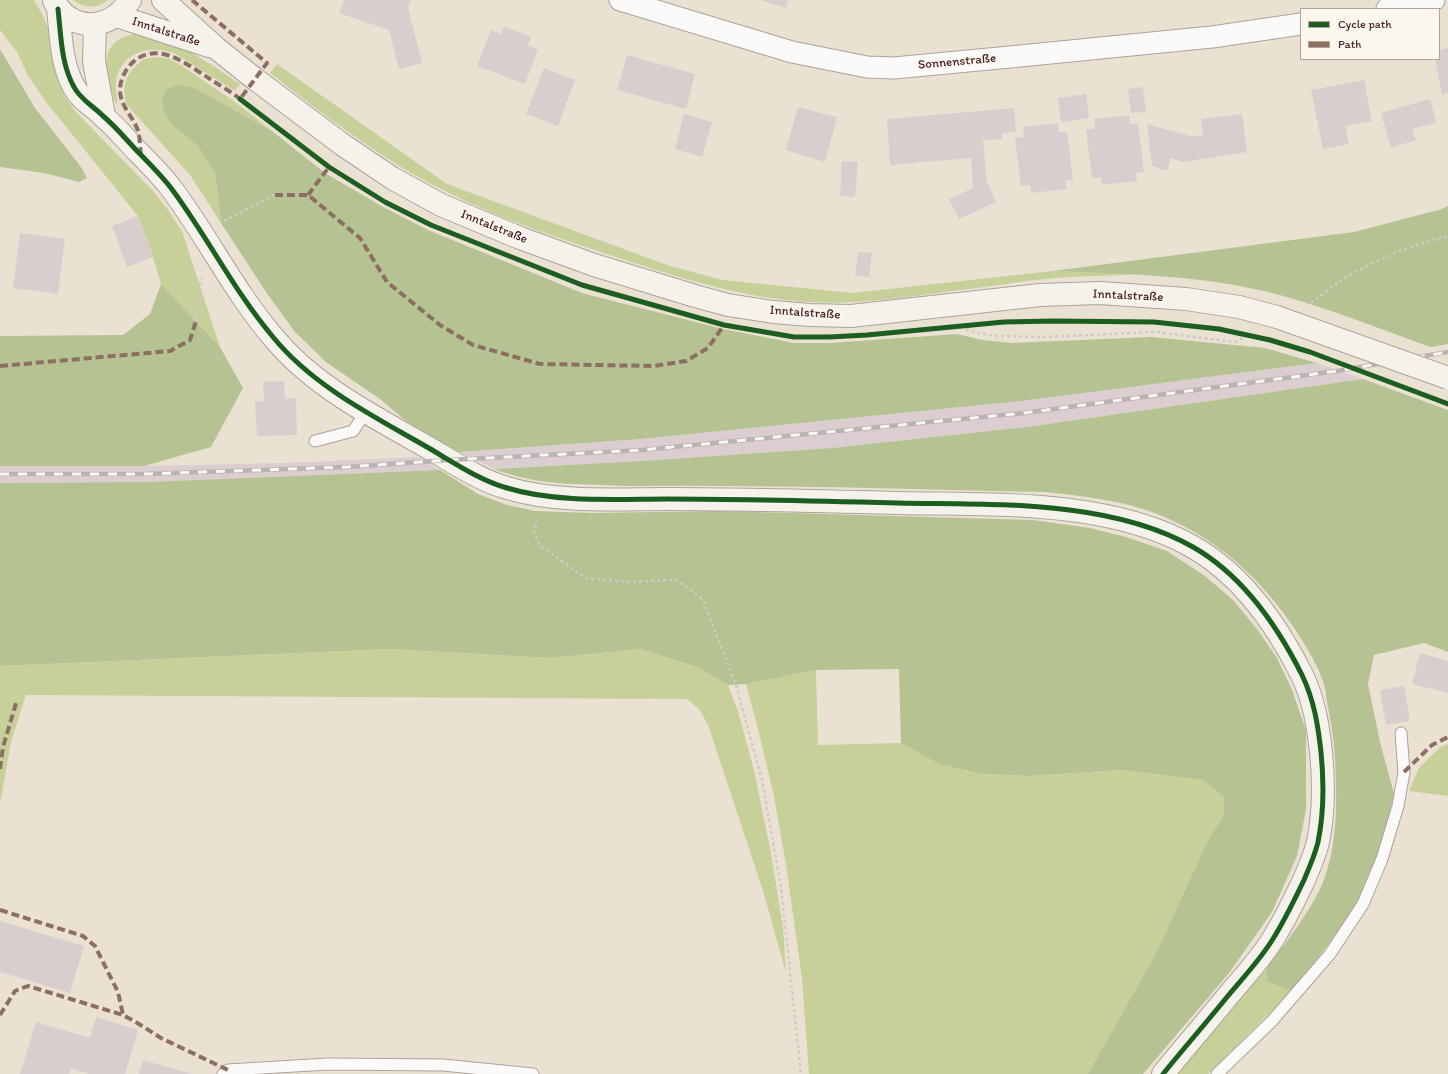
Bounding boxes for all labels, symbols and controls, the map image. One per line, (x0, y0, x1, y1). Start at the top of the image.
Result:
legend (1300, 8, 1440, 60)
street label: Inntalstraße (130, 14, 202, 50)
text: Cycle path (1338, 17, 1392, 31)
text: Path (1338, 37, 1361, 51)
street label: Sonnenstraße (917, 51, 997, 73)
street label: Inntalstraße (458, 206, 530, 248)
street label: Inntalstraße (1092, 286, 1164, 306)
street label: Inntalstraße (769, 303, 841, 323)

